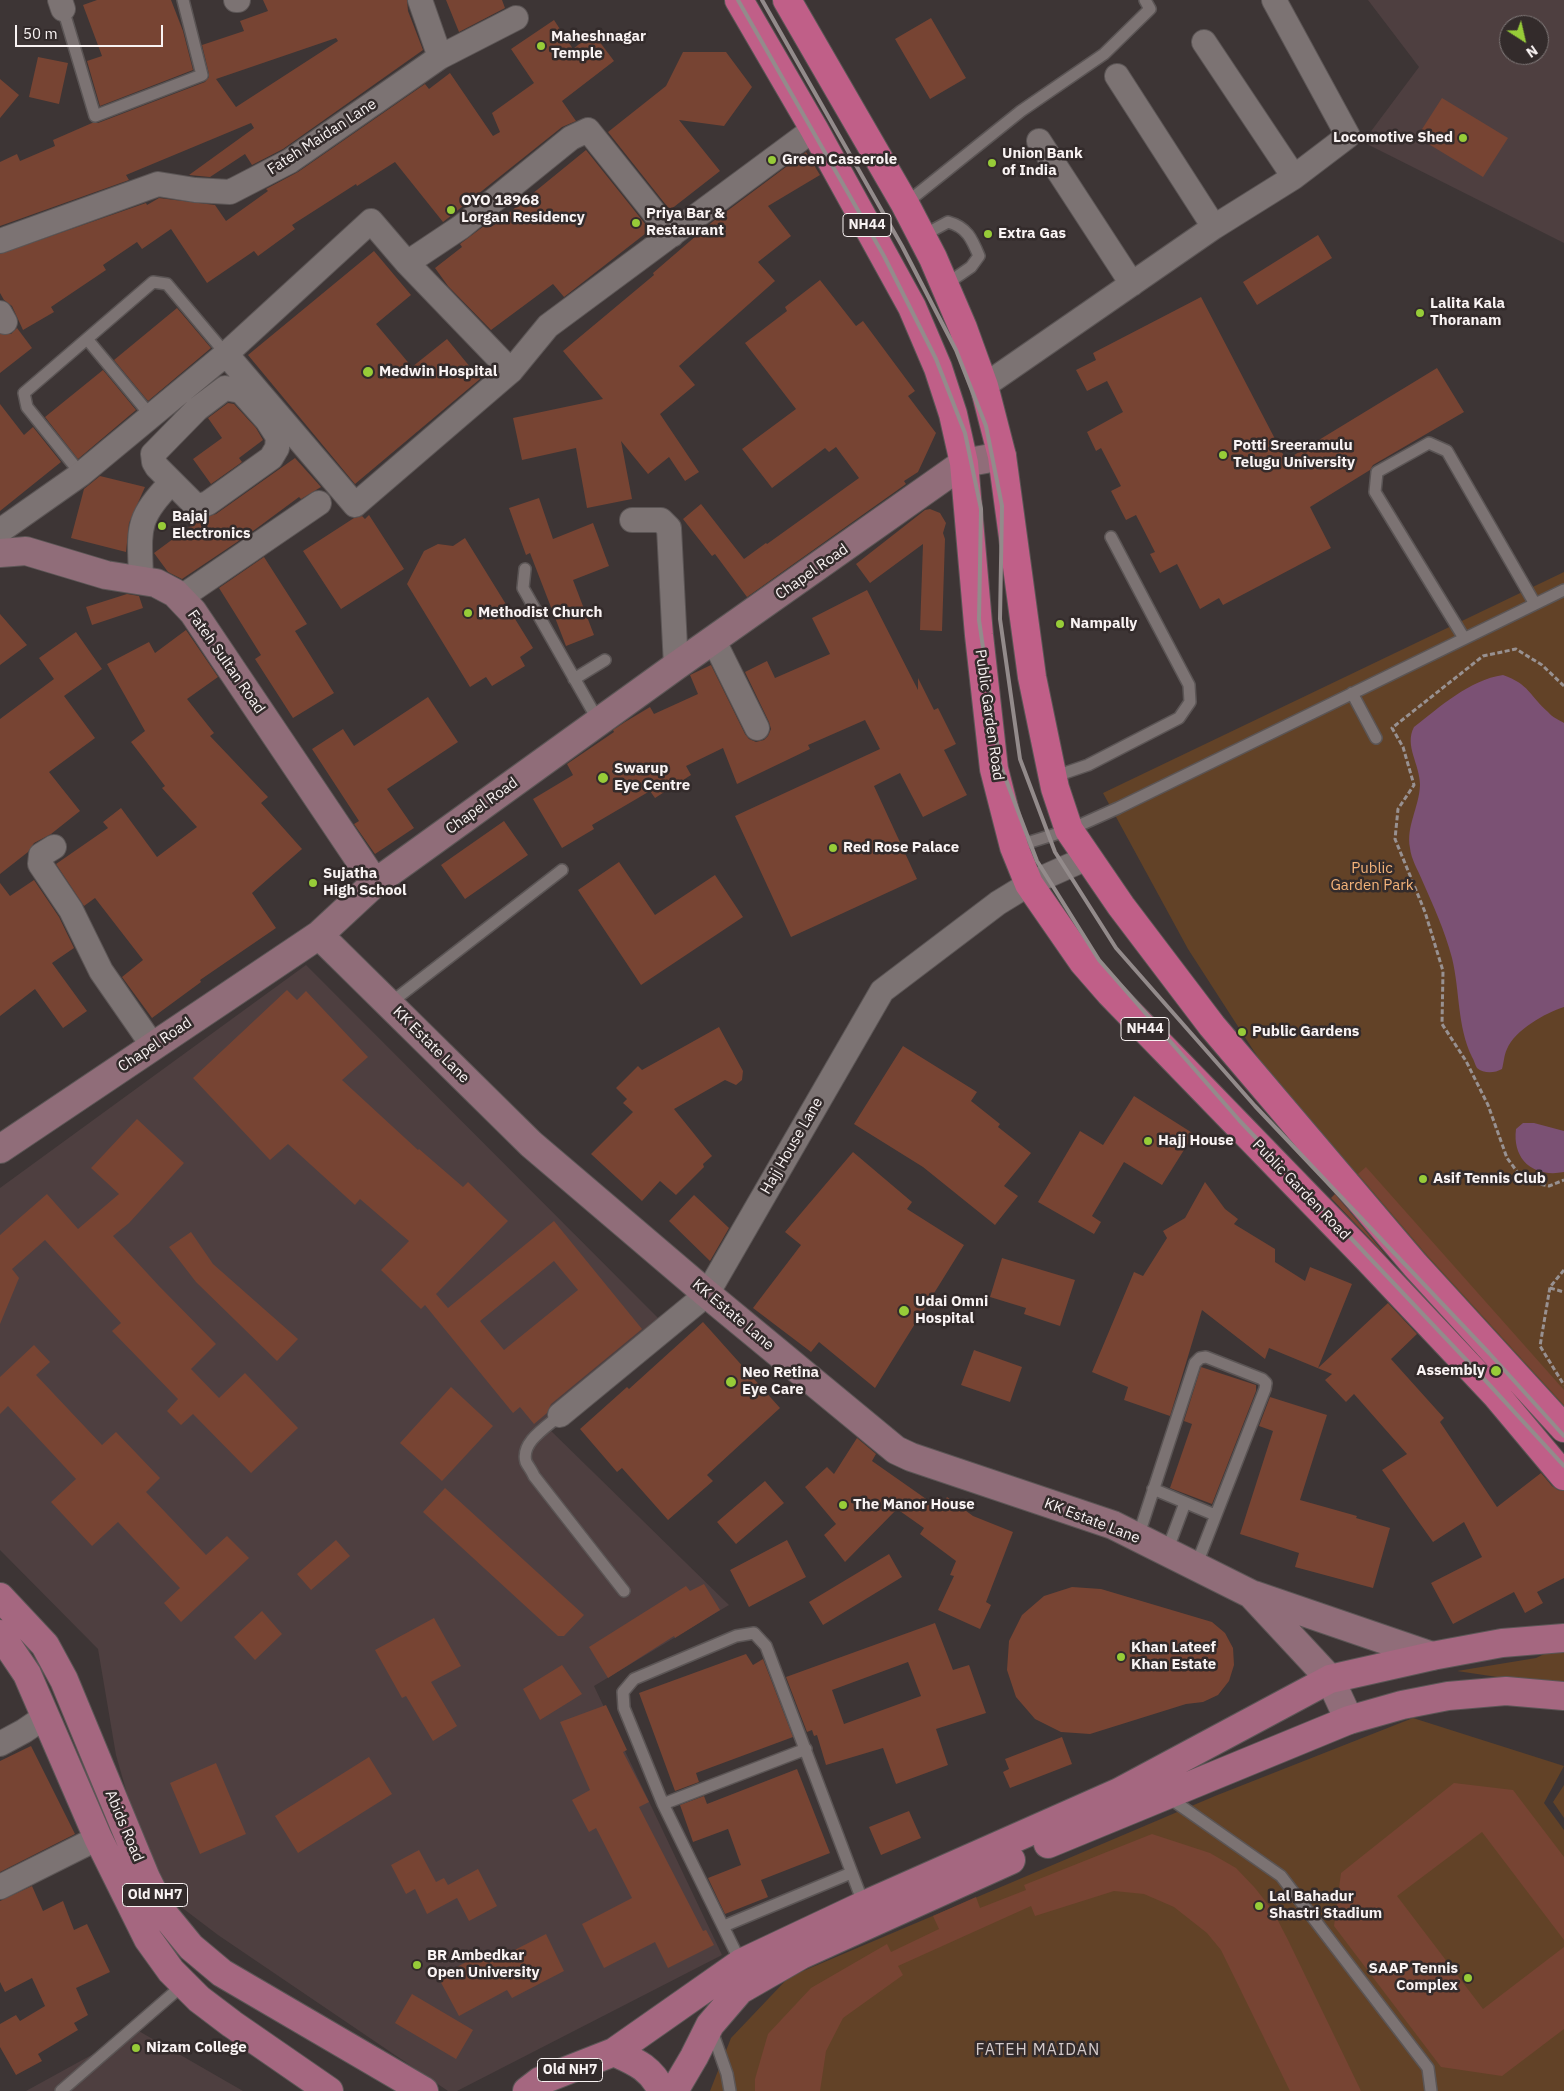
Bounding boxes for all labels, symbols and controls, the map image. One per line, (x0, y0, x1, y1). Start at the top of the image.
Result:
scale bar (18, 15, 165, 47)
north arrow (1499, 15, 1549, 65)
text: 50 m (23, 24, 58, 43)
place label: Maheshnagar Temple (551, 28, 646, 63)
marker: Maheshnagar Temple (535, 40, 547, 52)
text: N (1523, 41, 1541, 62)
street label: Fateh Maidan Lane (264, 95, 380, 179)
place label: Locomotive Shed (1333, 129, 1453, 147)
marker: Locomotive Shed (1457, 132, 1469, 144)
place label: Union Bank of India (1002, 145, 1083, 180)
place label: Green Casserole (782, 151, 897, 169)
marker: Green Casserole (766, 154, 778, 166)
marker: Union Bank of India (986, 157, 998, 169)
place label: OYO 18968 Lorgan Residency (461, 192, 585, 227)
marker: OYO 18968 Lorgan Residency (445, 204, 457, 216)
place label: Priya Bar & Restaurant (646, 205, 725, 240)
road number: NH44 (843, 214, 891, 236)
marker: Priya Bar & Restaurant (630, 217, 642, 229)
place label: Extra Gas (998, 225, 1066, 243)
marker: Extra Gas (982, 228, 994, 240)
place label: Lalita Kala Thoranam (1430, 295, 1505, 330)
marker: Lalita Kala Thoranam (1414, 307, 1426, 319)
place label: Medwin Hospital (379, 363, 497, 381)
marker: Medwin Hospital (361, 365, 375, 379)
place label: Potti Sreeramulu Telugu University (1233, 437, 1355, 472)
marker: Potti Sreeramulu Telugu University (1217, 449, 1229, 461)
place label: Bajaj Electronics (172, 508, 251, 543)
marker: Bajaj Electronics (156, 520, 168, 532)
street label: Chapel Road (772, 540, 852, 604)
place label: Methodist Church (478, 604, 602, 622)
street label: Fateh Sultan Road (184, 607, 268, 717)
marker: Methodist Church (462, 607, 474, 619)
place label: Nampally (1070, 615, 1137, 633)
marker: Nampally (1054, 618, 1066, 630)
street label: Public Garden Road (971, 648, 1007, 782)
place label: Swarup Eye Centre (614, 760, 690, 795)
marker: Swarup Eye Centre (596, 771, 610, 785)
street label: Chapel Road (442, 774, 522, 838)
place label: Red Rose Palace (843, 839, 959, 857)
marker: Red Rose Palace (827, 842, 839, 854)
park label: Public Garden Park (1330, 860, 1414, 895)
place label: Sujatha High School (323, 865, 406, 900)
marker: Sujatha High School (307, 877, 319, 889)
street label: KK Estate Lane (389, 1003, 473, 1087)
street label: Chapel Road (115, 1014, 195, 1076)
road number: NH44 (1121, 1018, 1169, 1040)
place label: Public Gardens (1252, 1023, 1359, 1041)
marker: Public Gardens (1236, 1026, 1248, 1038)
street label: Hajj House Lane (757, 1095, 827, 1197)
place label: Hajj House (1158, 1132, 1234, 1150)
marker: Hajj House (1142, 1135, 1154, 1147)
street label: Public Garden Road (1248, 1136, 1354, 1244)
place label: Asif Tennis Club (1433, 1170, 1546, 1188)
marker: Asif Tennis Club (1417, 1173, 1429, 1185)
street label: KK Estate Lane (689, 1276, 777, 1354)
place label: Udai Omni Hospital (915, 1293, 988, 1328)
marker: Udai Omni Hospital (897, 1304, 911, 1318)
place label: Assembly (1416, 1362, 1485, 1380)
place label: Neo Retina Eye Care (742, 1364, 819, 1399)
marker: Assembly (1489, 1364, 1503, 1378)
marker: Neo Retina Eye Care (724, 1375, 738, 1389)
street label: KK Estate Lane (1042, 1494, 1142, 1548)
place label: The Manor House (853, 1496, 975, 1514)
marker: The Manor House (837, 1499, 849, 1511)
place label: Khan Lateef Khan Estate (1131, 1639, 1216, 1674)
marker: Khan Lateef Khan Estate (1115, 1651, 1127, 1663)
street label: Abids Road (101, 1787, 147, 1865)
road number: Old NH7 (122, 1884, 188, 1906)
place label: Lal Bahadur Shastri Stadium (1269, 1888, 1382, 1923)
marker: Lal Bahadur Shastri Stadium (1253, 1900, 1265, 1912)
place label: BR Ambedkar Open University (427, 1947, 539, 1982)
marker: BR Ambedkar Open University (411, 1959, 423, 1971)
place label: SAAP Tennis Complex (1369, 1960, 1458, 1995)
marker: SAAP Tennis Complex (1462, 1972, 1474, 1984)
place label: Nizam College (146, 2039, 247, 2057)
district label: FATEH MAIDAN (974, 2040, 1102, 2060)
marker: Nizam College (130, 2042, 142, 2054)
road number: Old NH7 (538, 2058, 602, 2082)

